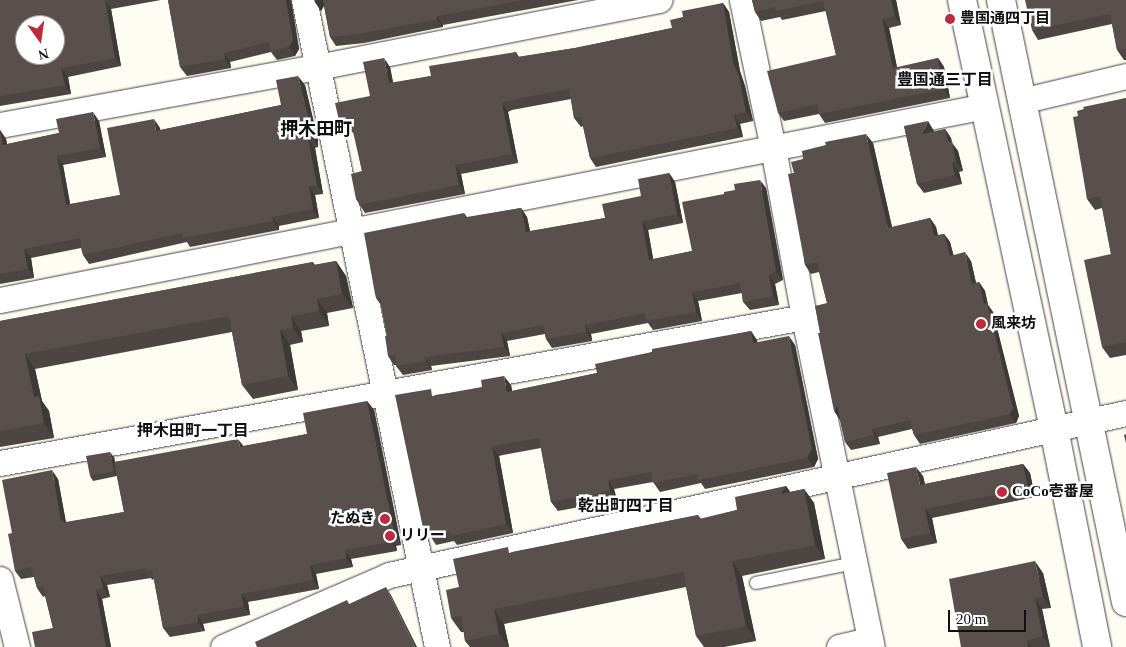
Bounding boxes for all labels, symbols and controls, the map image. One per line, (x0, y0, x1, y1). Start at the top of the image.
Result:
place label: 豊国通四丁目 (960, 10, 1050, 28)
marker: 豊国通四丁目 (944, 13, 956, 25)
north arrow (15, 15, 65, 65)
text: N (37, 46, 50, 63)
district label: 豊国通三丁目 (897, 70, 993, 90)
district label: 押木田町 (280, 118, 352, 140)
place label: 風来坊 (991, 315, 1036, 333)
marker: 風来坊 (975, 318, 987, 330)
district label: 押木田町一丁目 (137, 421, 249, 441)
place label: CoCo壱番屋 (1012, 483, 1094, 501)
marker: CoCo壱番屋 (996, 486, 1008, 498)
district label: 乾出町四丁目 (578, 496, 674, 516)
place label: たぬき (330, 510, 375, 528)
marker: たぬき (379, 513, 391, 525)
place label: リリー (400, 527, 445, 545)
marker: リリー (384, 530, 396, 542)
scale bar (951, 600, 1028, 632)
text: 20 m (956, 611, 986, 627)

